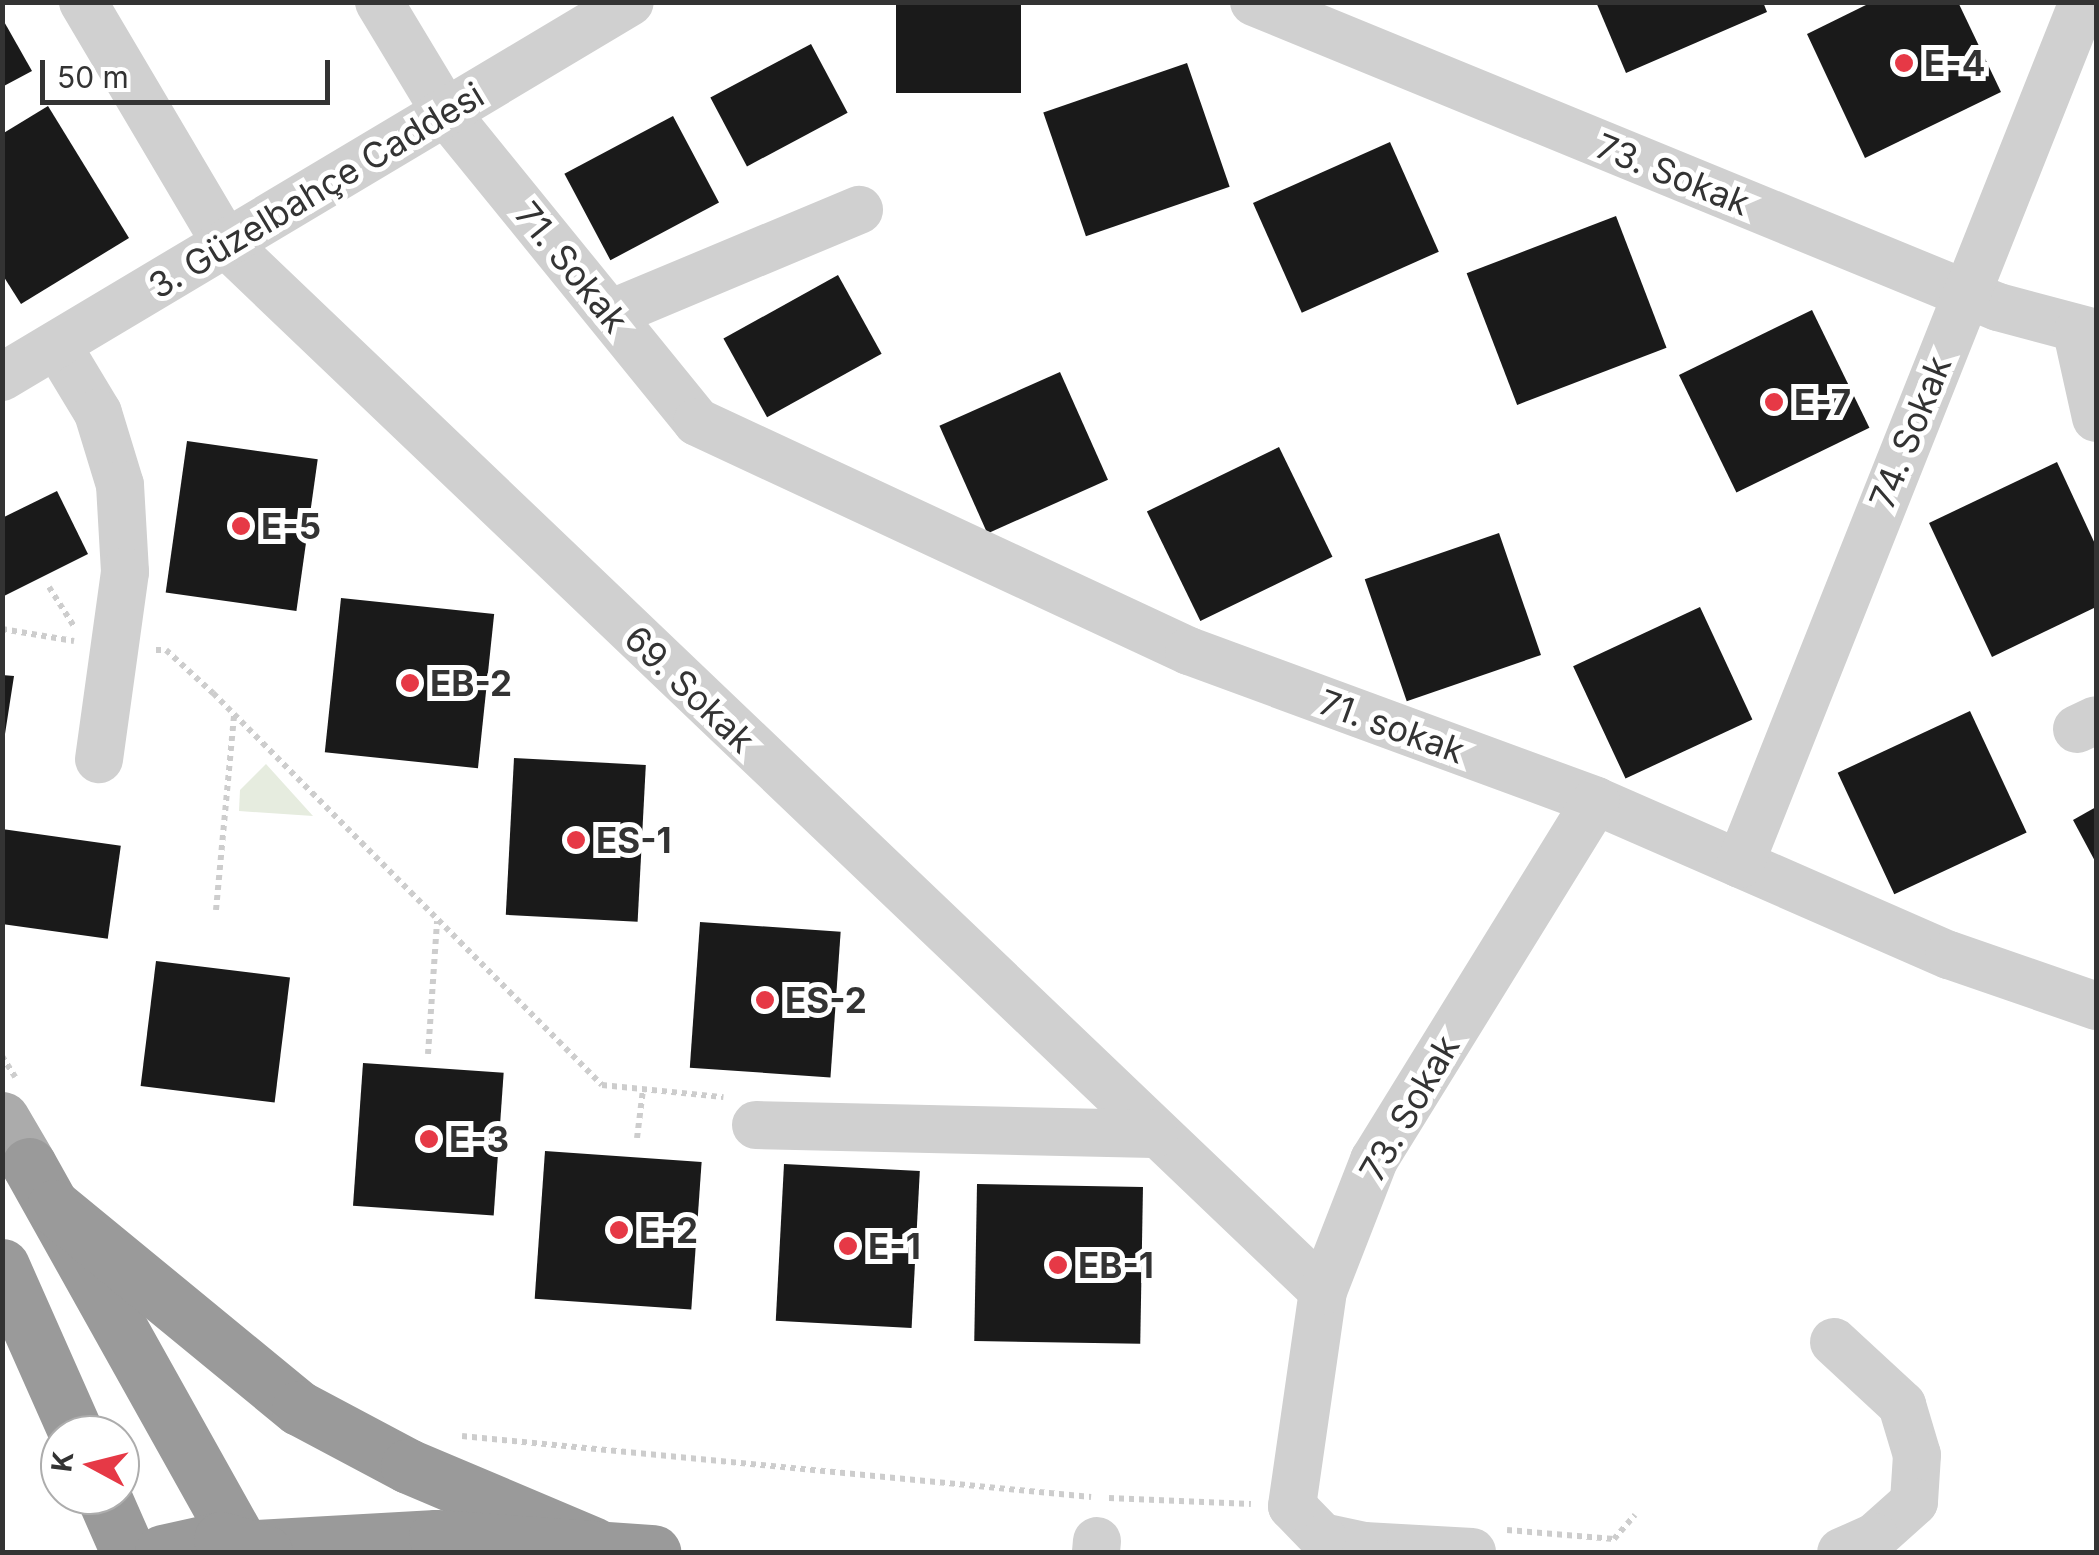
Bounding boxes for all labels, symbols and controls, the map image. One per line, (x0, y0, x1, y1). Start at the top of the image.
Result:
scale bar (45, 40, 335, 102)
place label: E-4 (1924, 42, 1985, 84)
marker: E-4 (1893, 52, 1915, 74)
text: 50 m (57, 59, 129, 95)
street label: 3. Güzelbahçe Caddesi (141, 73, 491, 307)
street label: 73. Sokak (1590, 124, 1756, 224)
street label: 71. Sokak (507, 193, 637, 341)
street label: 74. Sokak (1860, 350, 1960, 514)
place label: E-7 (1794, 381, 1851, 423)
marker: E-7 (1763, 391, 1785, 413)
place label: E-5 (261, 505, 321, 547)
marker: E-5 (230, 515, 252, 537)
street label: 69. Sokak (616, 617, 764, 761)
place label: EB-2 (430, 662, 512, 704)
marker: EB-2 (399, 672, 421, 694)
street label: 71. sokak (1314, 680, 1470, 772)
place label: ES-1 (596, 819, 672, 861)
marker: ES-1 (565, 829, 587, 851)
place label: ES-2 (785, 979, 867, 1021)
marker: ES-2 (754, 989, 776, 1011)
street label: 73. Sokak (1350, 1028, 1468, 1188)
place label: E-3 (449, 1118, 509, 1160)
marker: E-3 (418, 1128, 440, 1150)
place label: E-2 (639, 1209, 698, 1251)
marker: E-2 (608, 1219, 630, 1241)
place label: E-1 (868, 1225, 921, 1267)
marker: E-1 (837, 1235, 859, 1257)
place label: EB-1 (1078, 1244, 1154, 1286)
marker: EB-1 (1047, 1254, 1069, 1276)
north arrow (40, 1415, 140, 1515)
text: K (44, 1450, 80, 1474)

